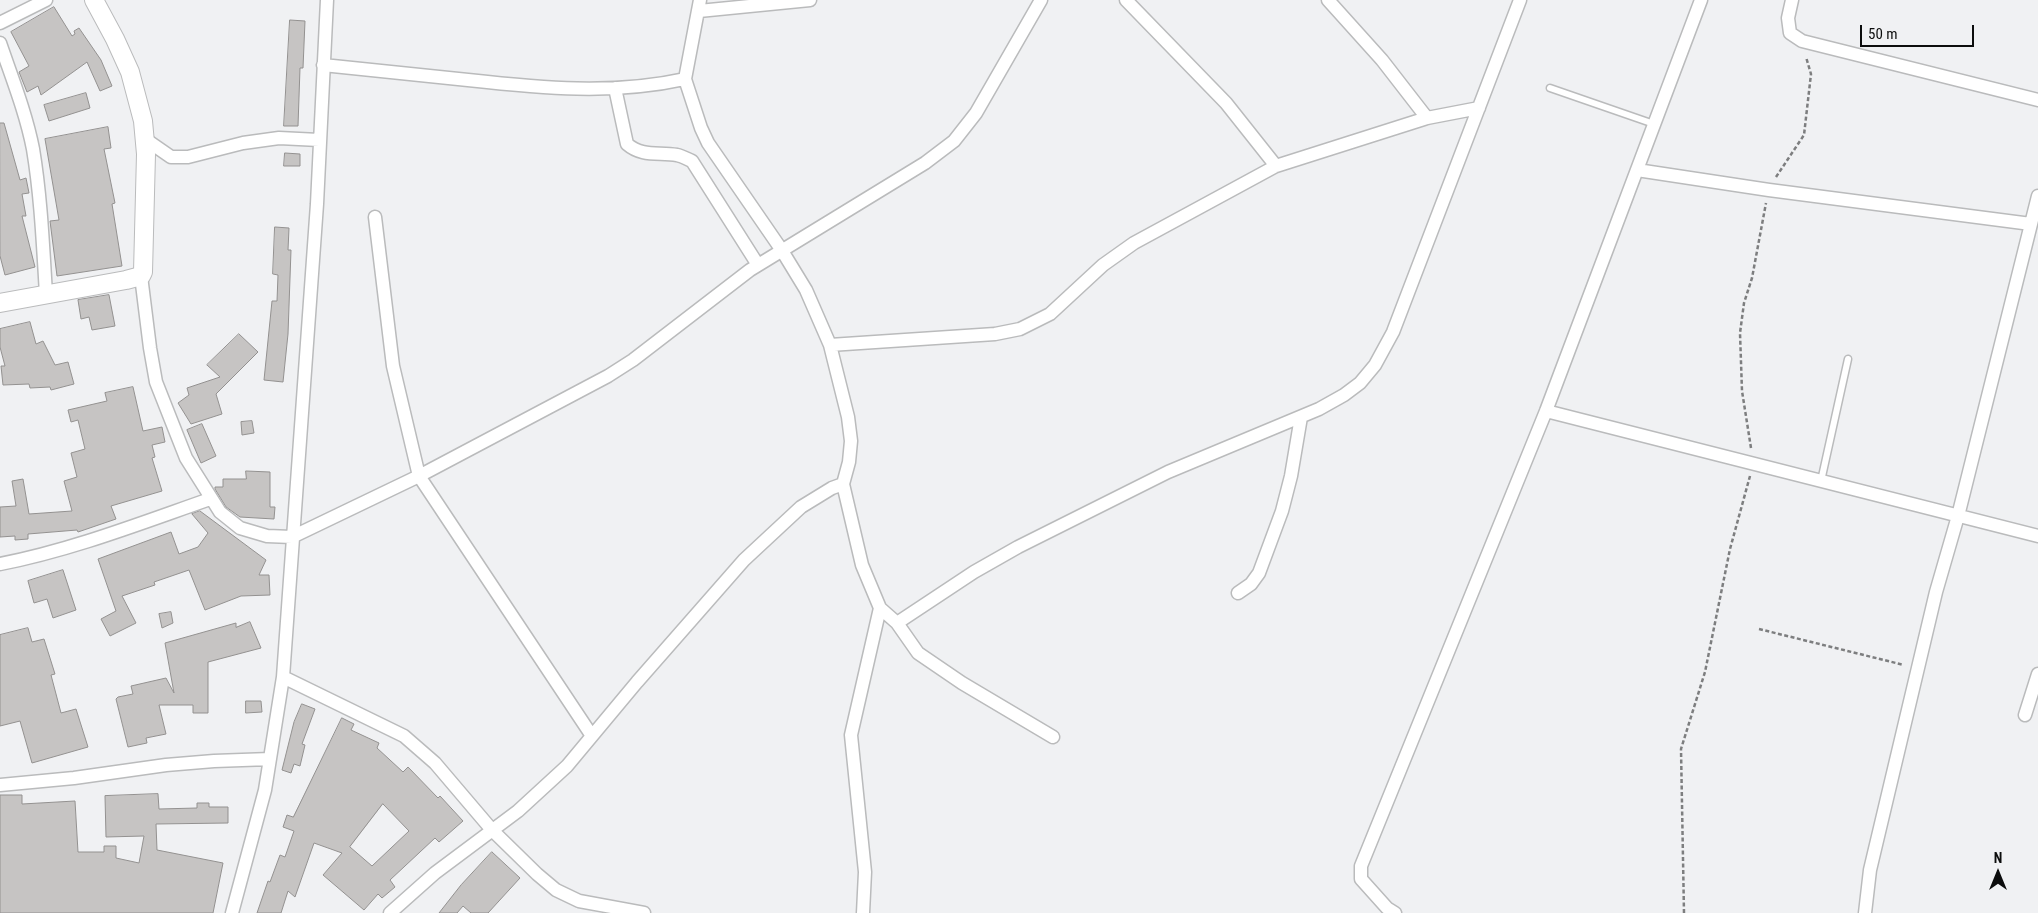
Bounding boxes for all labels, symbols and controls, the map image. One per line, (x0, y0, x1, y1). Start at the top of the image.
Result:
scale bar (1863, 15, 1977, 47)
text: 50 m (1868, 25, 1898, 43)
north arrow (1973, 848, 2023, 898)
text: N (1994, 850, 2002, 866)

